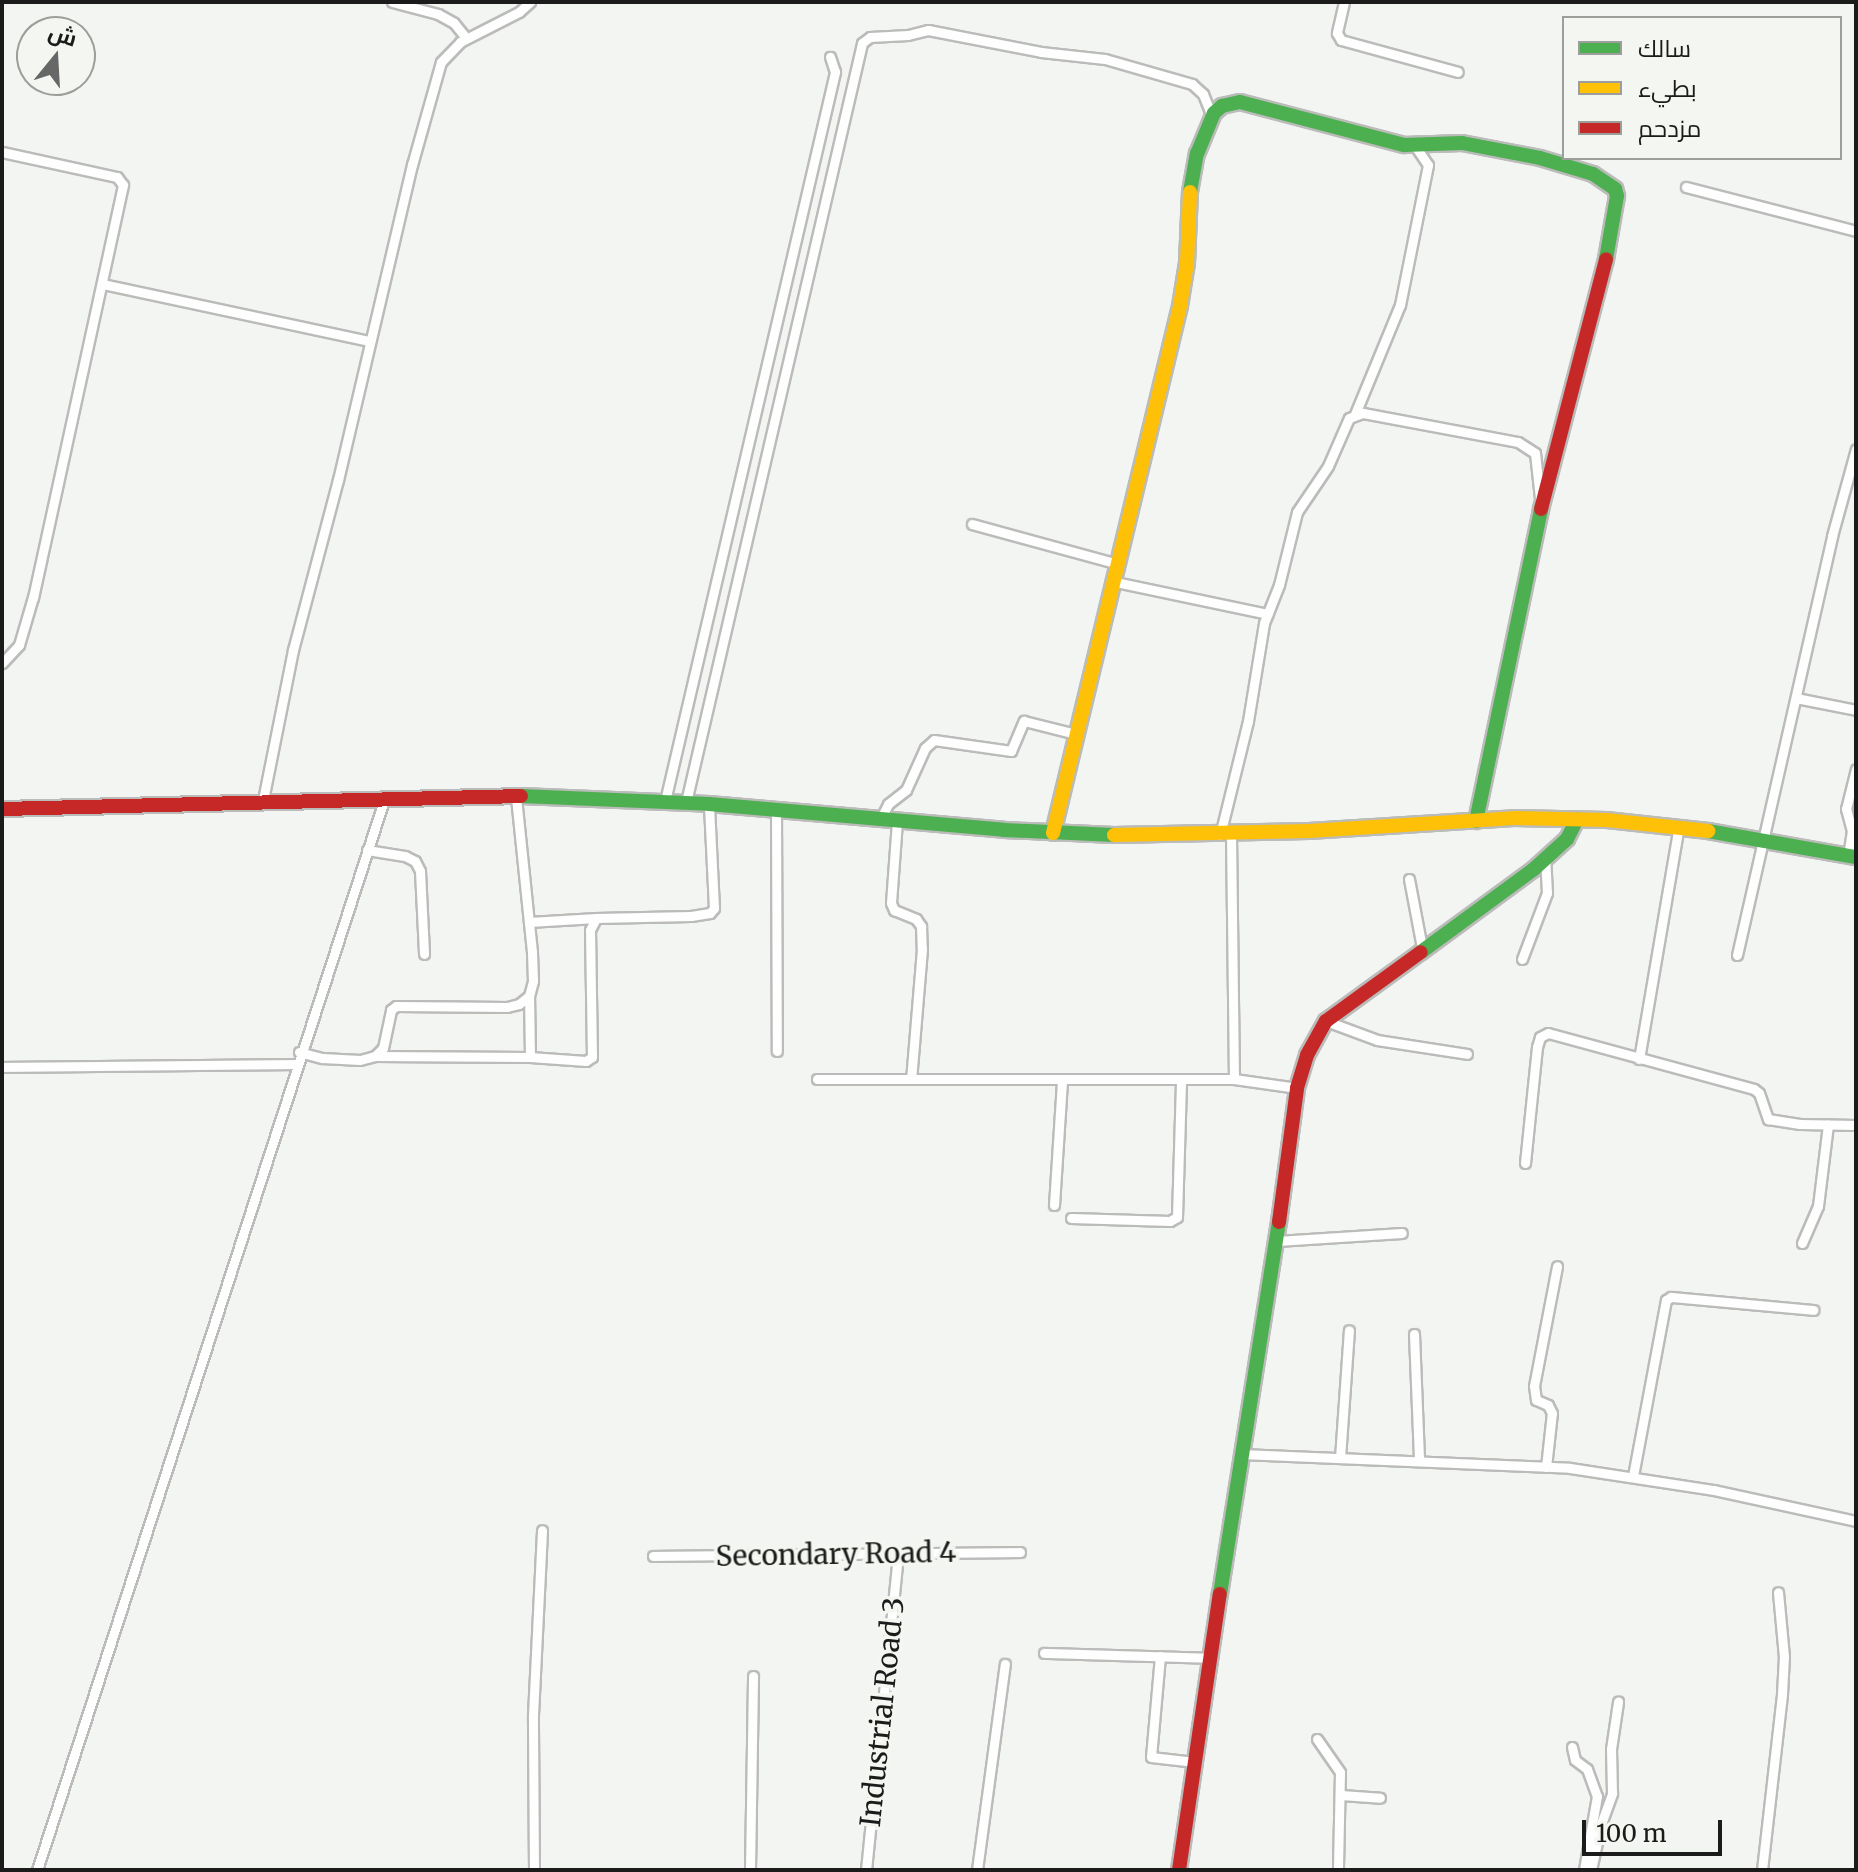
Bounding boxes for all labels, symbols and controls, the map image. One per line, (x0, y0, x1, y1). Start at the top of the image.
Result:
north arrow (16, 16, 96, 96)
legend (1562, 16, 1842, 160)
text: ش (45, 17, 81, 53)
text: سالك (1638, 33, 1691, 64)
text: بطيء (1638, 73, 1697, 104)
text: مزدحم (1638, 113, 1701, 144)
street label: Secondary Road 4 (715, 1535, 957, 1573)
street label: Industrial Road 3 (853, 1596, 911, 1828)
scale bar (1586, 1804, 1726, 1854)
text: 100 m (1596, 1818, 1666, 1849)

